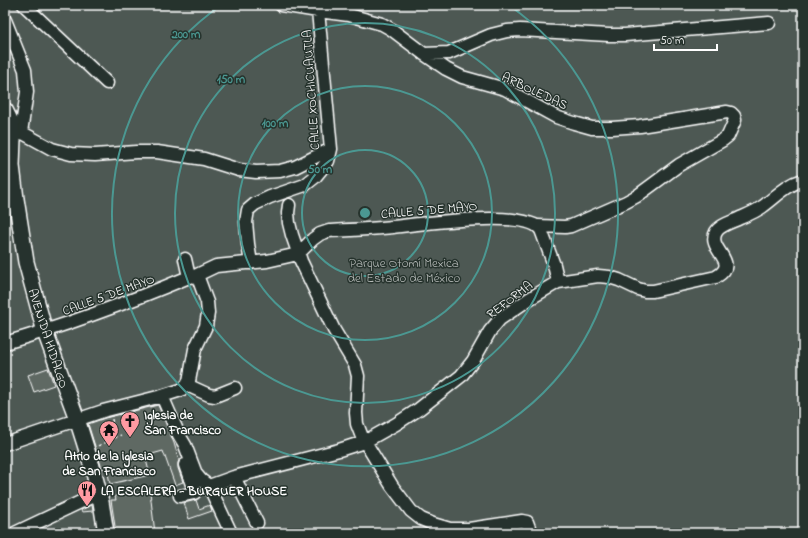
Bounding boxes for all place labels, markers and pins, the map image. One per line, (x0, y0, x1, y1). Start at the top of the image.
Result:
centre of rings (358, 206, 372, 220)
place label: Iglesia de San Francisco (144, 406, 221, 440)
church icon: Iglesia de San Francisco (119, 410, 141, 438)
temple icon: Atrio de la iglesia de San Francisco (98, 419, 120, 447)
place label: Atrio de la iglesia de San Francisco (62, 447, 156, 481)
restaurant icon: LA ESCALERA - BURGUER HOUSE (76, 479, 98, 507)
place label: LA ESCALERA - BURGUER HOUSE (101, 482, 287, 501)

